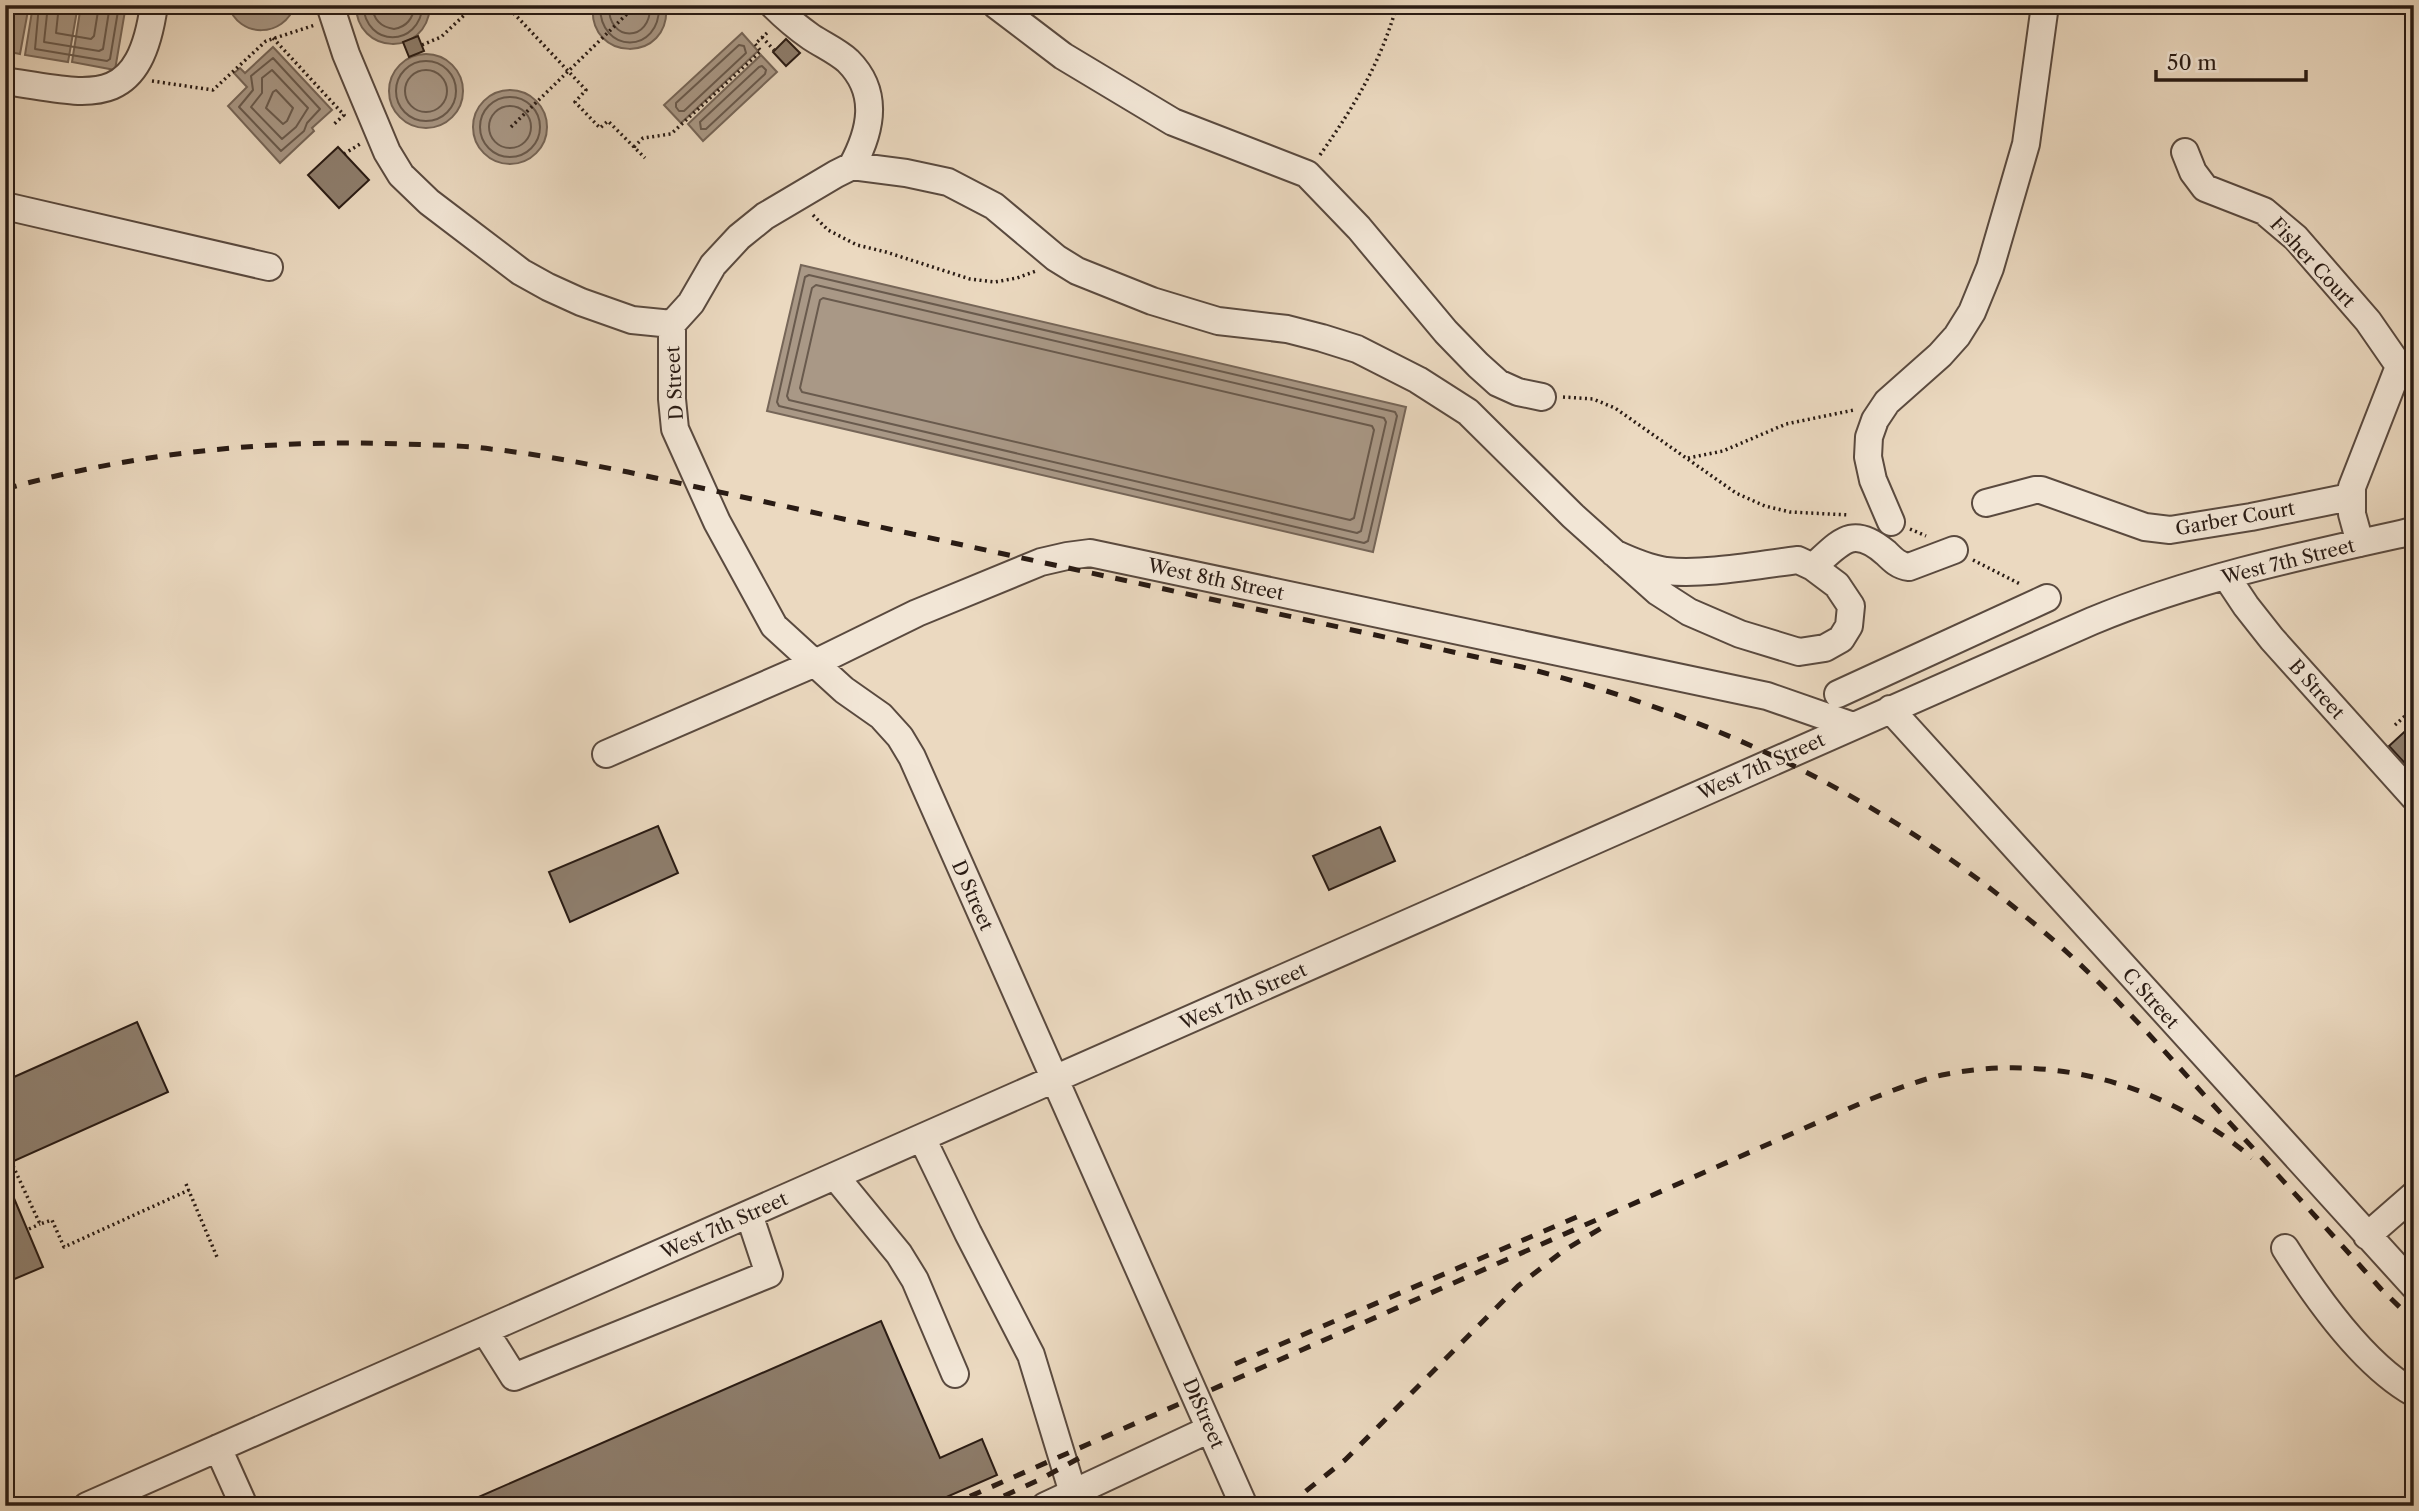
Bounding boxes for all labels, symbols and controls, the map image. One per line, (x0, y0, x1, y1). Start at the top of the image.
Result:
scale bar (2156, 38, 2307, 82)
text: 50 m (2167, 50, 2217, 75)
street label: Fisher Court (2265, 213, 2360, 312)
street label: D Street (661, 345, 688, 421)
street label: Garber Court (2174, 497, 2297, 540)
street label: West 7th Street (2218, 534, 2357, 589)
street label: West 8th Street (1145, 554, 1286, 605)
street label: B Street (2284, 655, 2350, 724)
street label: West 7th Street (1693, 728, 1829, 805)
street label: D Street (947, 857, 998, 934)
street label: West 7th Street (1175, 958, 1311, 1035)
street label: C Street (2117, 963, 2184, 1034)
street label: West 7th Street (656, 1187, 792, 1264)
street label: D Street (1178, 1375, 1229, 1452)

